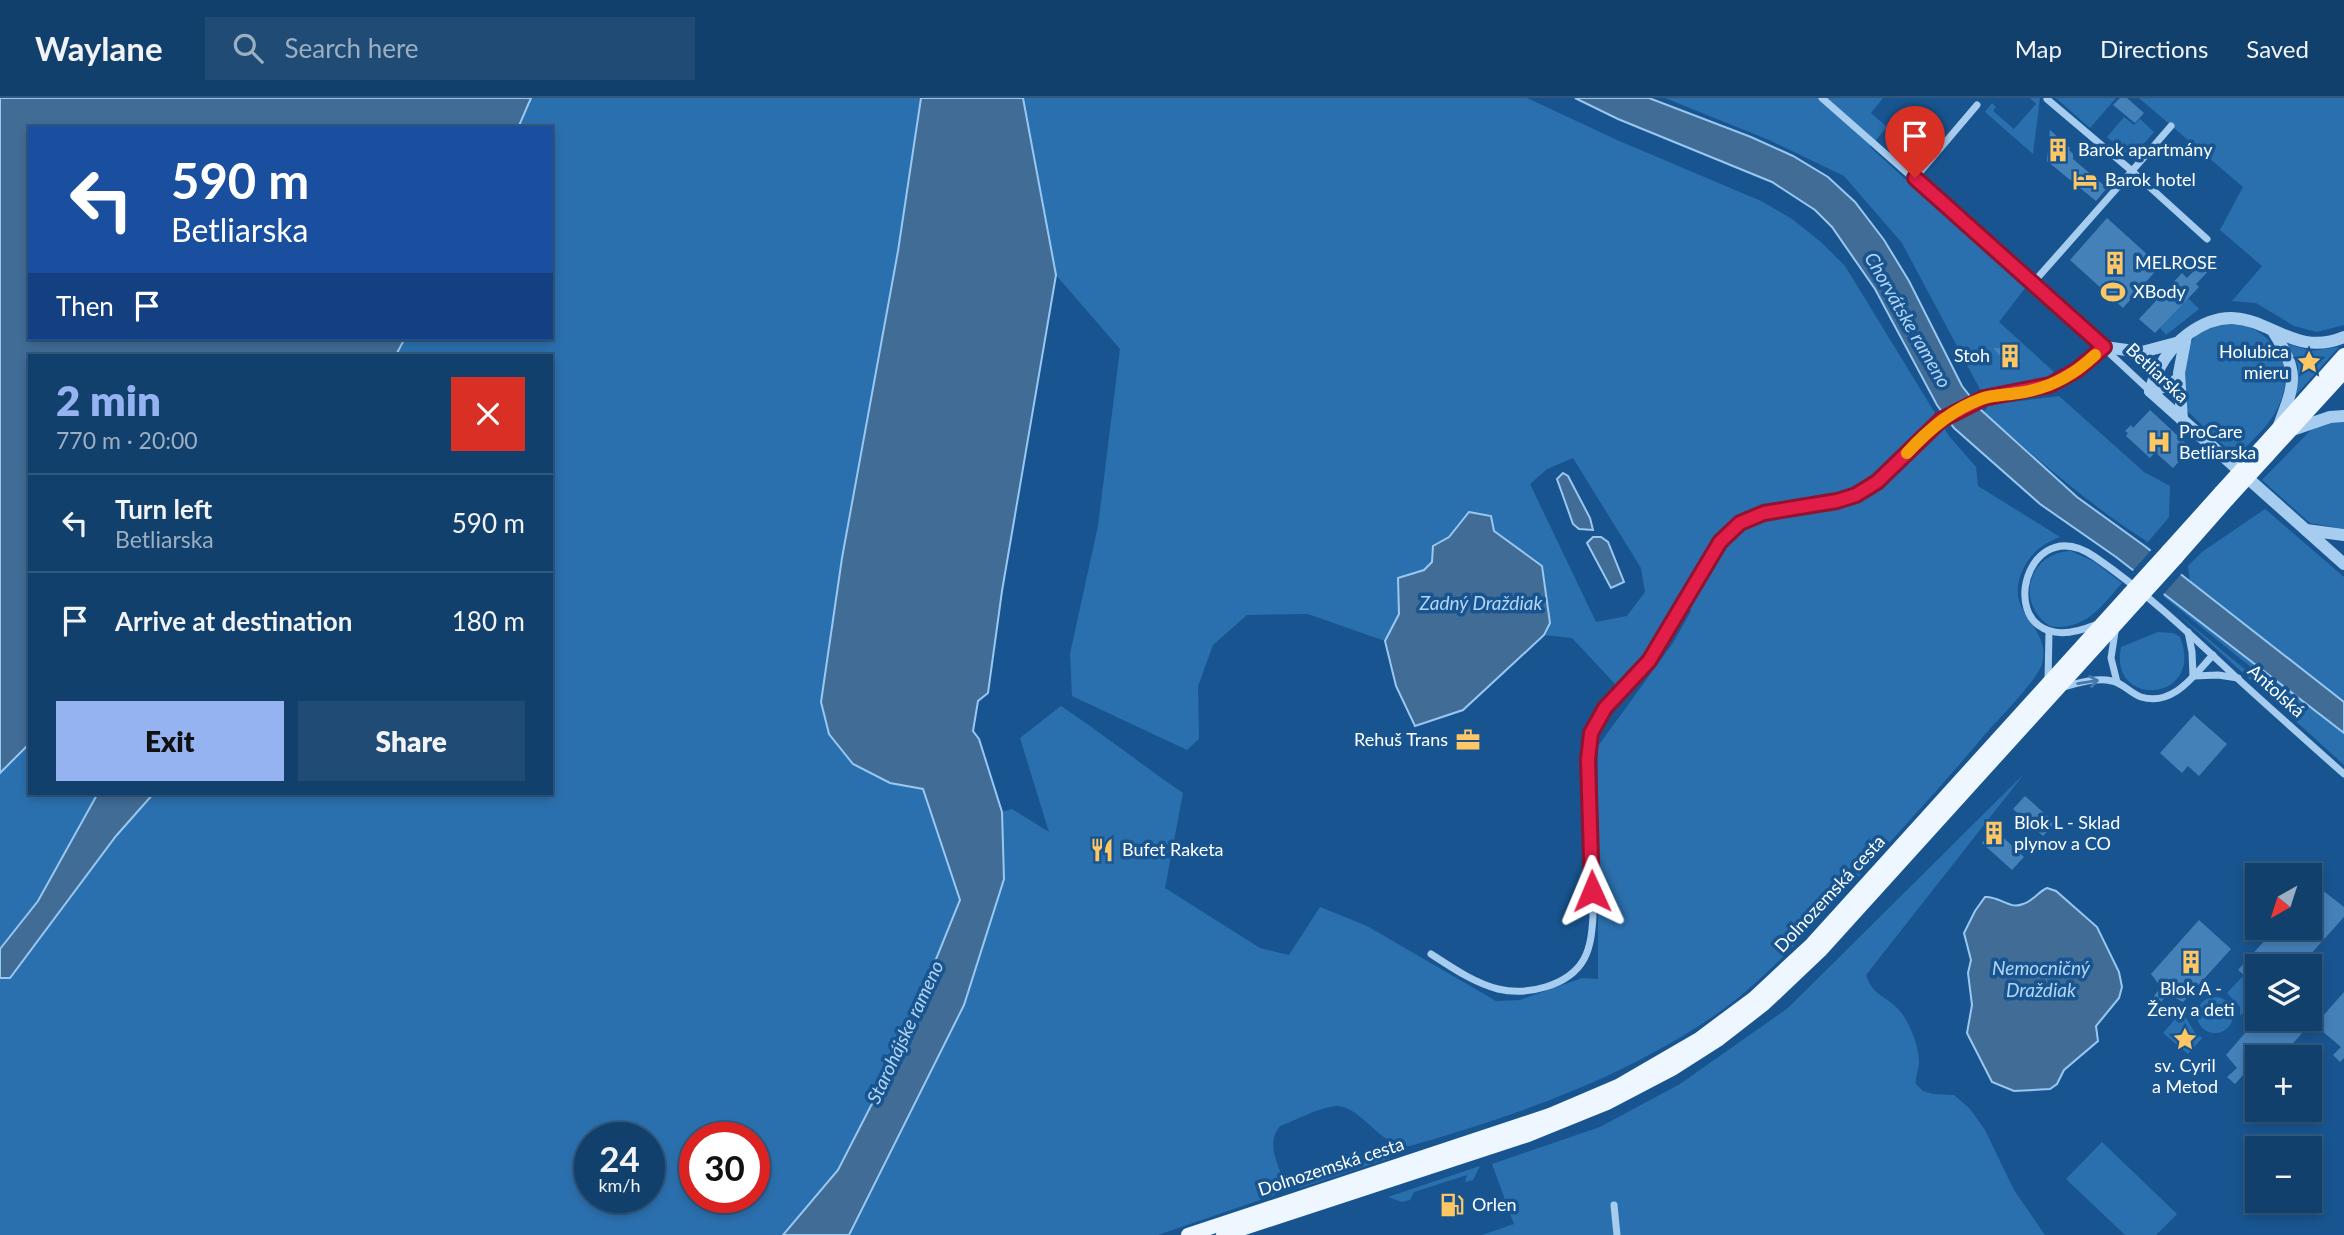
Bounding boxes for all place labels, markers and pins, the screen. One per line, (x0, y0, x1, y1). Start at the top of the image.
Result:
pin (1885, 106, 1945, 178)
building icon: Barok apartmány (2044, 136, 2072, 164)
place label: Barok apartmány (2078, 138, 2213, 160)
hotel icon: Barok hotel (2071, 166, 2099, 194)
place label: Barok hotel (2105, 168, 2196, 190)
building icon: MELROSE (2101, 249, 2129, 277)
place label: MELROSE (2135, 251, 2217, 273)
sports icon: XBody (2099, 278, 2127, 306)
place label: XBody (2133, 280, 2186, 302)
place label: Holubica mieru (2219, 340, 2289, 383)
building icon: Stoh (1996, 342, 2024, 370)
place label: Stoh (1954, 344, 1990, 366)
place icon: Holubica mieru (2295, 348, 2323, 376)
place label: ProCare Betliarska (2179, 420, 2256, 463)
hospital icon: ProCare Betliarska (2145, 428, 2173, 456)
office icon: Rehuš Trans (1454, 726, 1482, 754)
place label: Rehuš Trans (1354, 728, 1448, 750)
place label: Blok L - Sklad plynov a CO (2014, 811, 2120, 854)
building icon: Blok L - Sklad plynov a CO (1980, 819, 2008, 847)
restaurant icon: Bufet Raketa (1088, 836, 1116, 864)
place label: Bufet Raketa (1122, 838, 1224, 860)
building icon: Blok A - Ženy a deti (2177, 948, 2205, 976)
place label: Blok A - Ženy a deti (2147, 977, 2235, 1020)
place icon: sv. Cyril a Metod (2171, 1025, 2199, 1053)
place label: sv. Cyril a Metod (2152, 1054, 2218, 1097)
fuel station icon: Orlen (1438, 1191, 1466, 1219)
place label: Orlen (1472, 1193, 1517, 1215)

